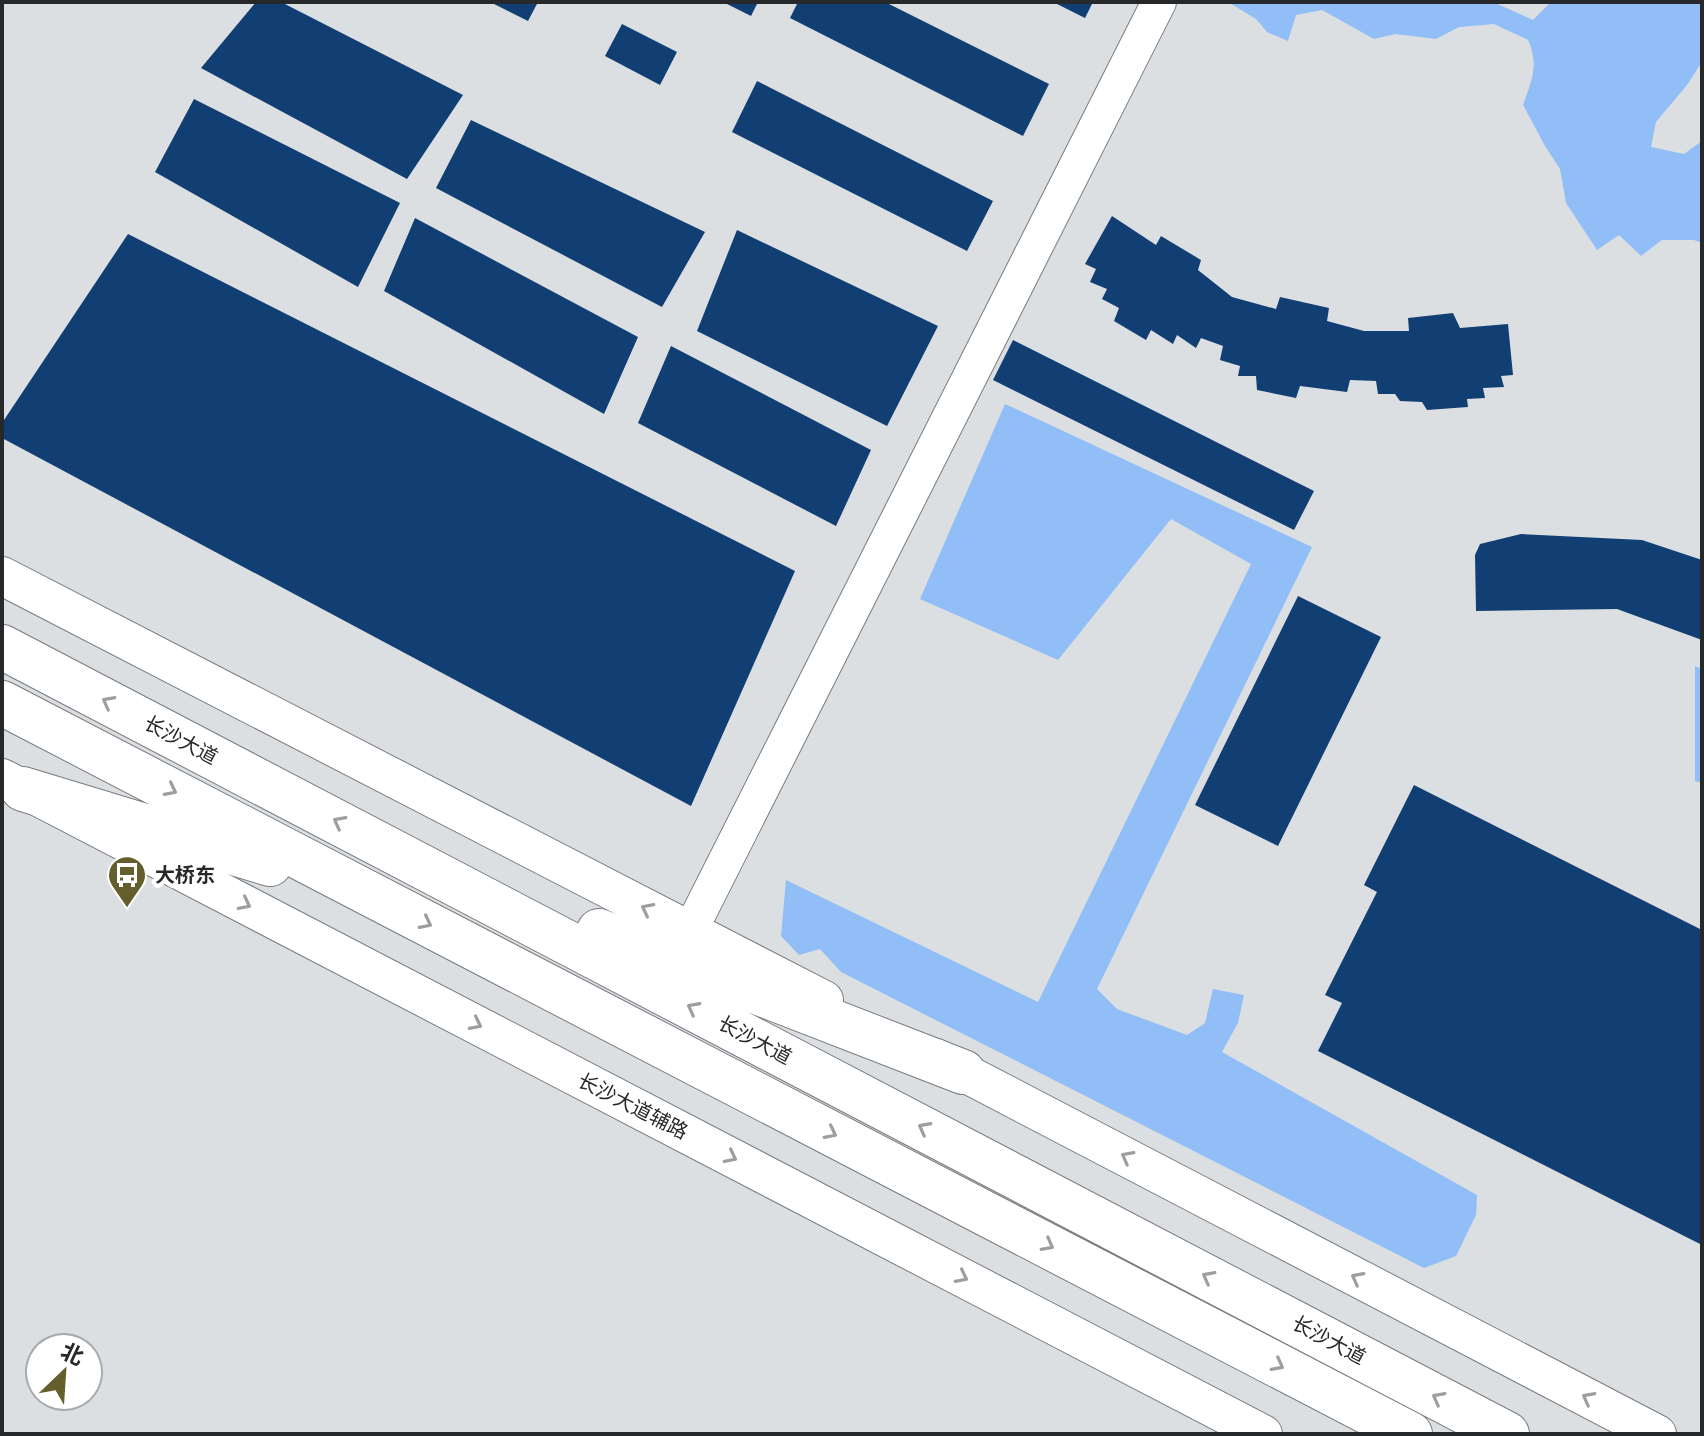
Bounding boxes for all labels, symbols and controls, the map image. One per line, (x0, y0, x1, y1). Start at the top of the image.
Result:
one-way arrow (102, 697, 117, 712)
street label: 长沙大道 (140, 711, 222, 769)
one-way arrow (162, 781, 177, 796)
one-way arrow (332, 817, 347, 832)
bus stop icon: 大桥东 (106, 854, 148, 909)
place label: 大桥东 (155, 863, 215, 887)
one-way arrow (237, 895, 252, 910)
one-way arrow (641, 903, 656, 919)
one-way arrow (418, 913, 433, 928)
one-way arrow (687, 1002, 702, 1017)
street label: 长沙大道 (714, 1011, 796, 1069)
one-way arrow (467, 1015, 482, 1030)
street label: 长沙大道辅路 (574, 1068, 692, 1144)
one-way arrow (917, 1122, 932, 1138)
one-way arrow (823, 1123, 838, 1138)
one-way arrow (723, 1148, 738, 1163)
one-way arrow (1120, 1152, 1135, 1167)
one-way arrow (1039, 1236, 1054, 1251)
one-way arrow (954, 1268, 968, 1283)
one-way arrow (1202, 1272, 1217, 1287)
one-way arrow (1351, 1272, 1366, 1287)
street label: 长沙大道 (1288, 1311, 1370, 1369)
north arrow (24, 1332, 104, 1412)
text: 北 (57, 1338, 88, 1370)
one-way arrow (1270, 1356, 1285, 1371)
one-way arrow (1432, 1392, 1447, 1407)
one-way arrow (1581, 1392, 1596, 1407)

